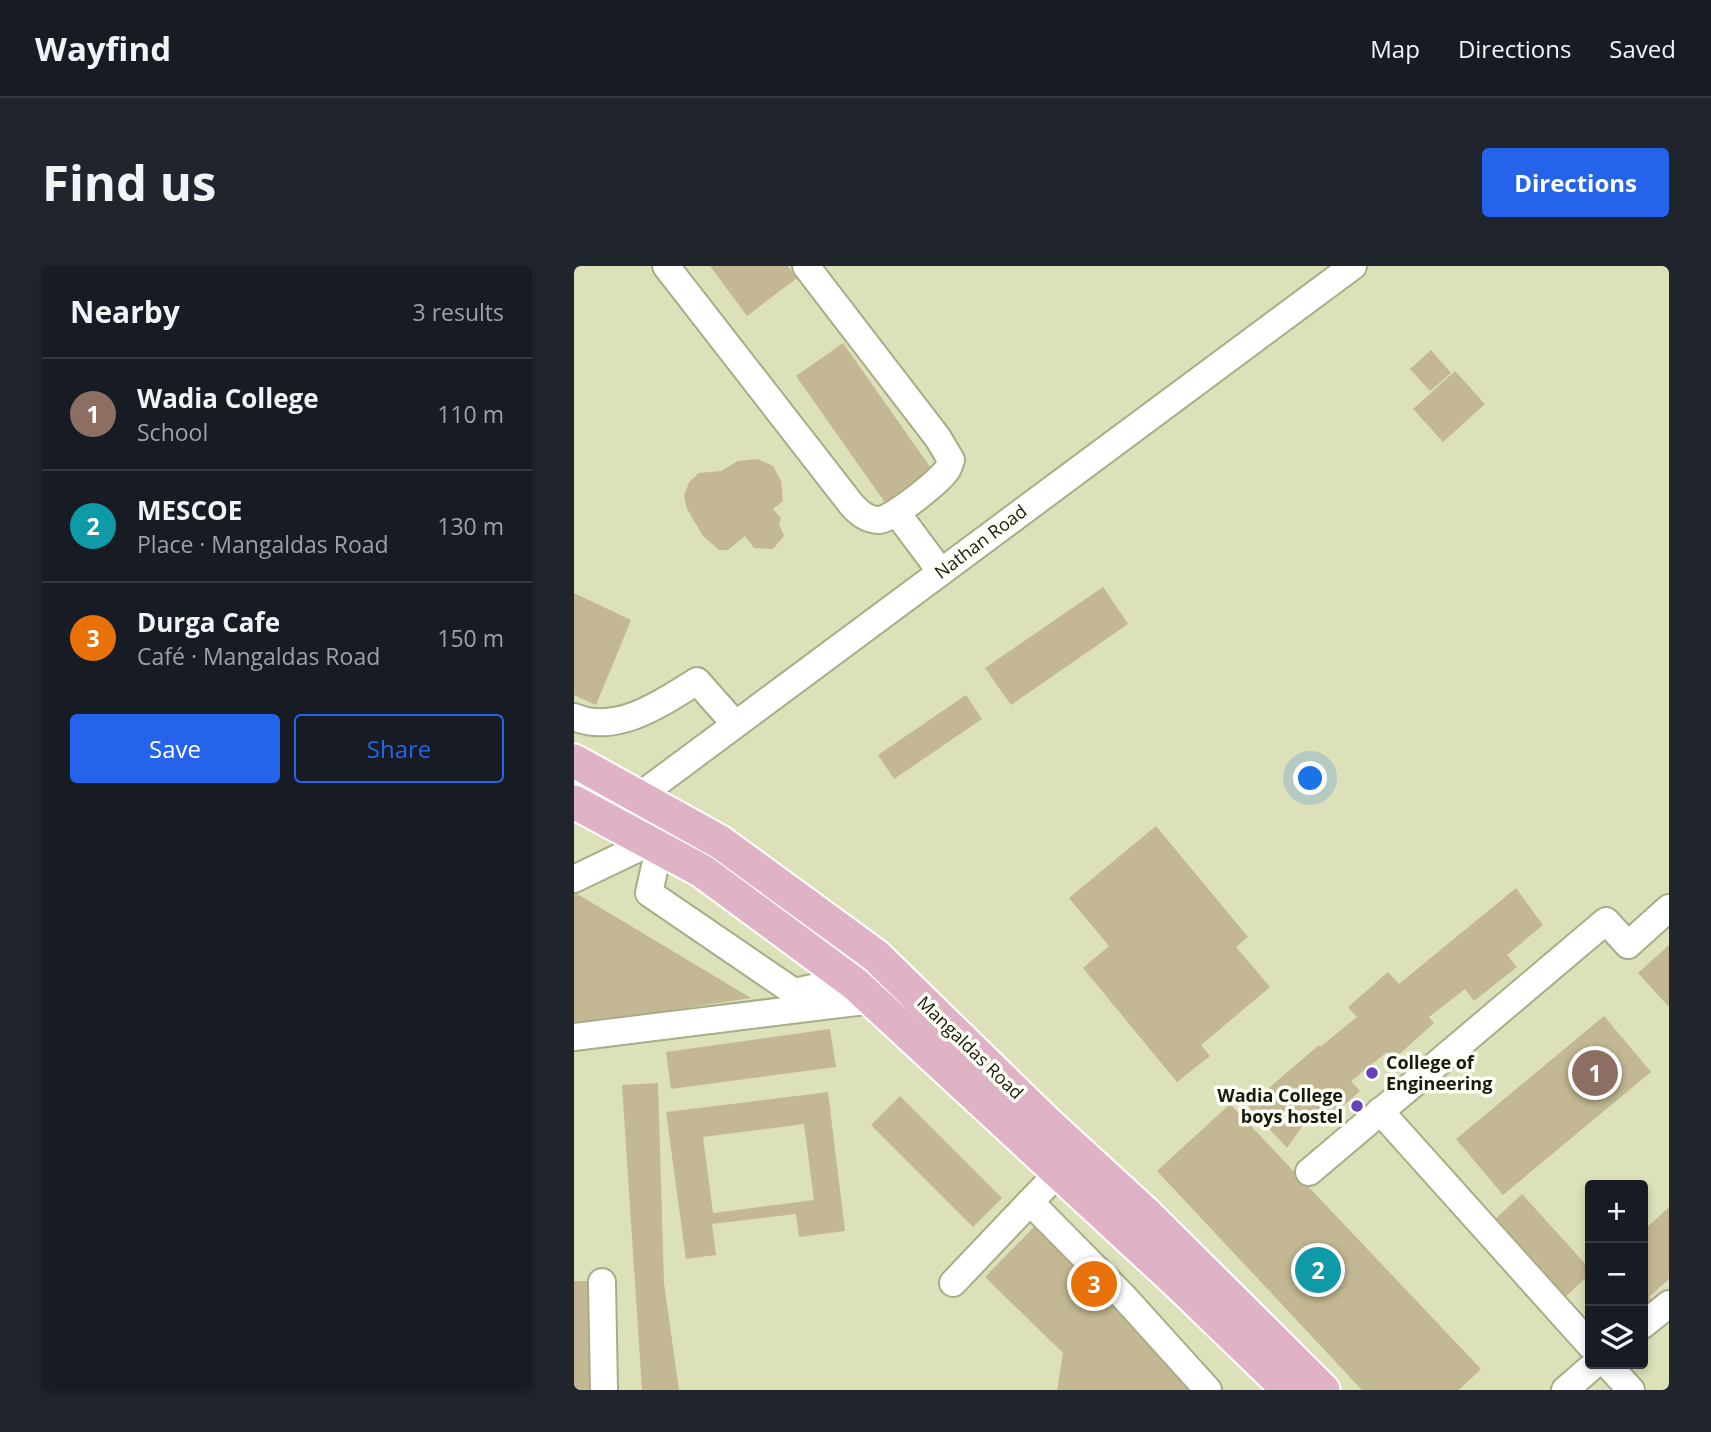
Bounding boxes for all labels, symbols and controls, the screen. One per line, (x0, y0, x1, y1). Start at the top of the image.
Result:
text: Wayfind (35, 26, 171, 71)
text: Map (1370, 32, 1420, 65)
text: Directions (1458, 32, 1571, 65)
text: Saved (1609, 32, 1676, 65)
button: Directions (1482, 148, 1669, 217)
text: Find us (42, 149, 216, 215)
text: Nearby (70, 291, 180, 332)
text: 3 results (413, 296, 504, 328)
text: Wadia College (137, 380, 319, 416)
text: 1 (86, 398, 100, 430)
text: 110 m (437, 398, 504, 430)
text: School (137, 416, 208, 448)
text: MESCOE (137, 492, 242, 528)
street label: Nathan Road (929, 499, 1031, 584)
text: 2 (86, 510, 100, 542)
text: 130 m (437, 510, 504, 542)
text: Place · Mangaldas Road (137, 528, 389, 560)
text: Durga Cafe (137, 604, 280, 640)
text: 3 (86, 622, 100, 654)
text: 150 m (437, 622, 504, 654)
text: Café · Mangaldas Road (137, 640, 380, 672)
button: Save (70, 714, 280, 783)
button: Share (294, 714, 504, 783)
your location (1293, 761, 1327, 795)
street label: Mangaldas Road (912, 990, 1029, 1104)
pin: 1 (1572, 1047, 1618, 1099)
place label: College of Engineering (1386, 1050, 1492, 1095)
marker: College of Engineering (1364, 1065, 1380, 1081)
place label: Wadia College boys hostel (1217, 1083, 1343, 1128)
marker: Wadia College boys hostel (1349, 1098, 1365, 1114)
map controls (1585, 1180, 1648, 1369)
button: + (1585, 1180, 1648, 1243)
button: − (1585, 1243, 1648, 1306)
pin: 2 (1295, 1244, 1341, 1296)
pin: 3 (1071, 1258, 1117, 1310)
button: layers (1585, 1306, 1648, 1369)

